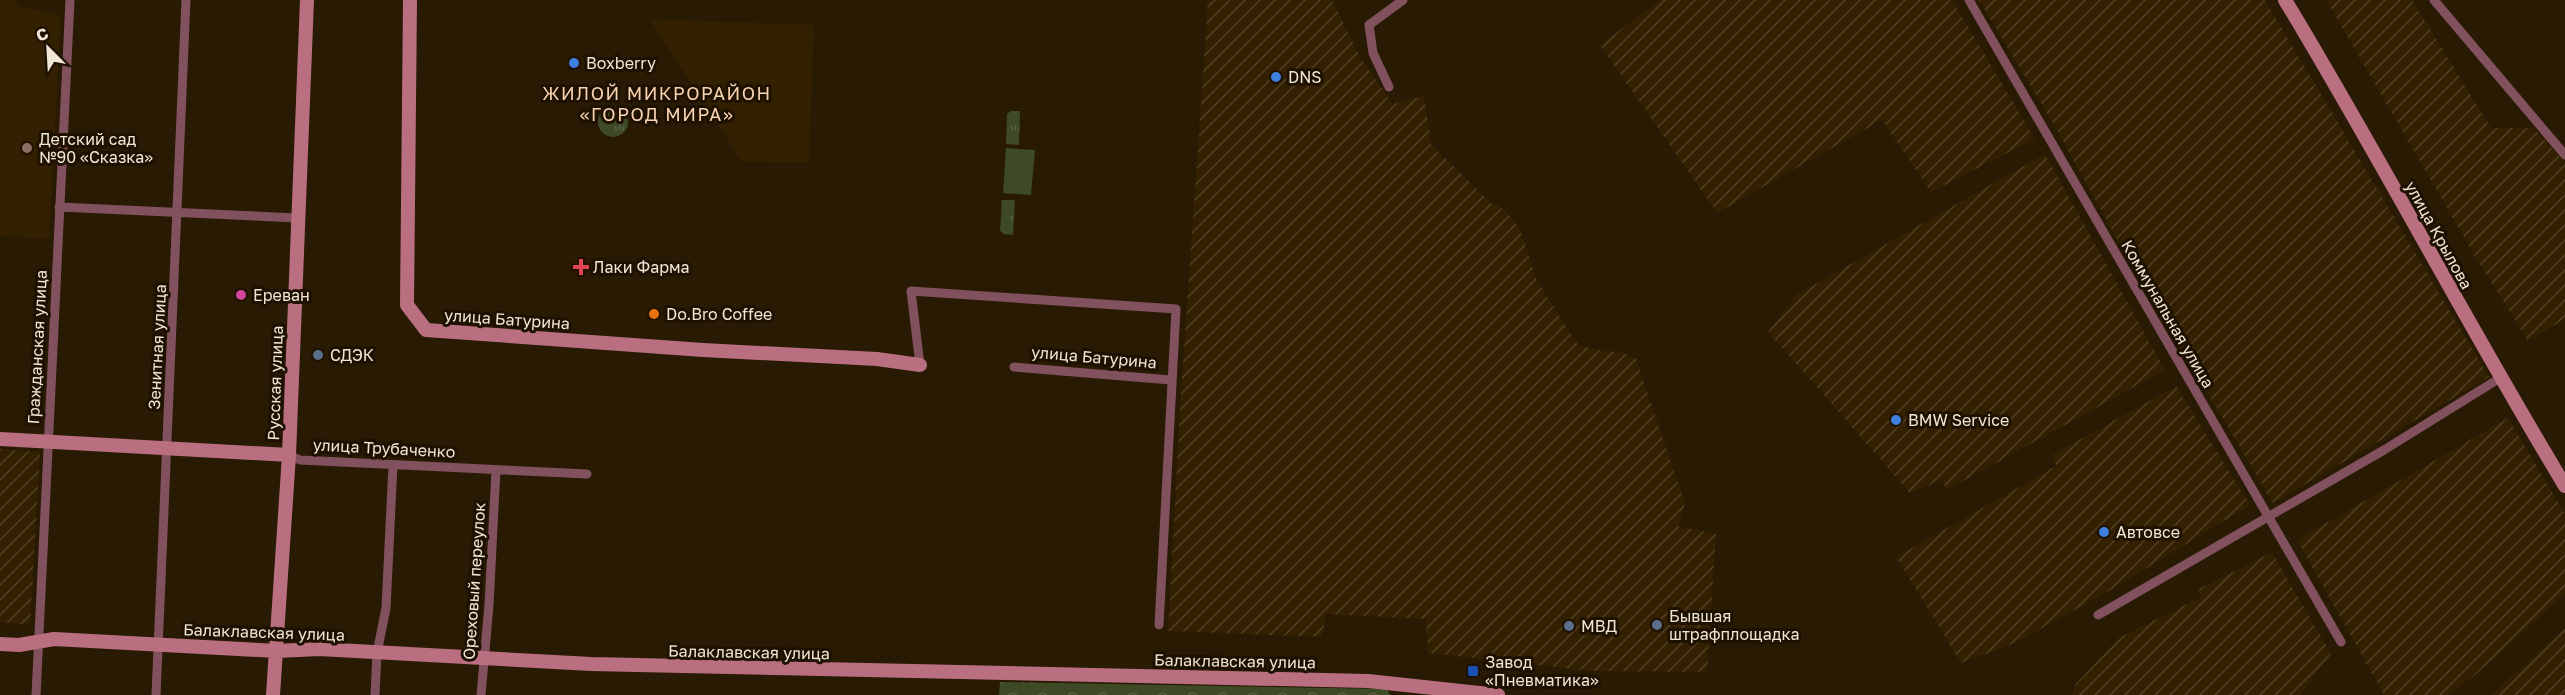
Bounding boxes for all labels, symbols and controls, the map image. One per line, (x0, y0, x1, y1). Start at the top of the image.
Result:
north arrow (18, 18, 78, 78)
text: С (33, 23, 51, 46)
place label: Boxberry (586, 53, 656, 73)
marker: Boxberry (567, 56, 581, 70)
place label: DNS (1288, 67, 1322, 87)
marker: DNS (1269, 70, 1283, 84)
district label: ЖИЛОЙ МИКРОРАЙОН «ГОРОД МИРА» (542, 82, 772, 125)
place label: Детский сад №90 «Сказка» (39, 129, 153, 167)
marker: Детский сад №90 «Сказка» (20, 141, 34, 155)
street label: улица Крылова (2401, 177, 2477, 293)
street label: Коммунальная улица (2117, 236, 2219, 392)
place label: Лаки Фарма (593, 257, 690, 277)
marker: Лаки Фарма (574, 260, 588, 274)
street label: Гражданская улица (23, 269, 51, 425)
street label: Зенитная улица (144, 284, 170, 410)
place label: Ереван (253, 285, 310, 305)
marker: Ереван (234, 288, 248, 302)
place label: Do.Bro Coffee (666, 304, 772, 324)
street label: улица Батурина (443, 305, 571, 333)
marker: Do.Bro Coffee (647, 307, 661, 321)
street label: Русская улица (263, 325, 287, 441)
street label: улица Батурина (1030, 342, 1158, 372)
place label: СДЭК (330, 345, 374, 365)
marker: СДЭК (311, 348, 325, 362)
place label: BMW Service (1908, 410, 2009, 430)
marker: BMW Service (1889, 413, 1903, 427)
street label: улица Трубаченко (312, 434, 456, 462)
street label: Ореховый переулок (459, 502, 489, 660)
place label: Автовсе (2116, 522, 2180, 542)
marker: Автовсе (2097, 525, 2111, 539)
place label: Бывшая штрафплощадка (1669, 606, 1799, 644)
place label: МВД (1581, 616, 1617, 636)
marker: Бывшая штрафплощадка (1650, 618, 1664, 632)
street label: Балаклавская улица (183, 619, 345, 645)
marker: МВД (1562, 619, 1576, 633)
street label: Балаклавская улица (668, 641, 830, 663)
street label: Балаклавская улица (1154, 650, 1316, 672)
place label: Завод «Пневматика» (1485, 652, 1599, 690)
marker: Завод «Пневматика» (1466, 664, 1480, 678)

